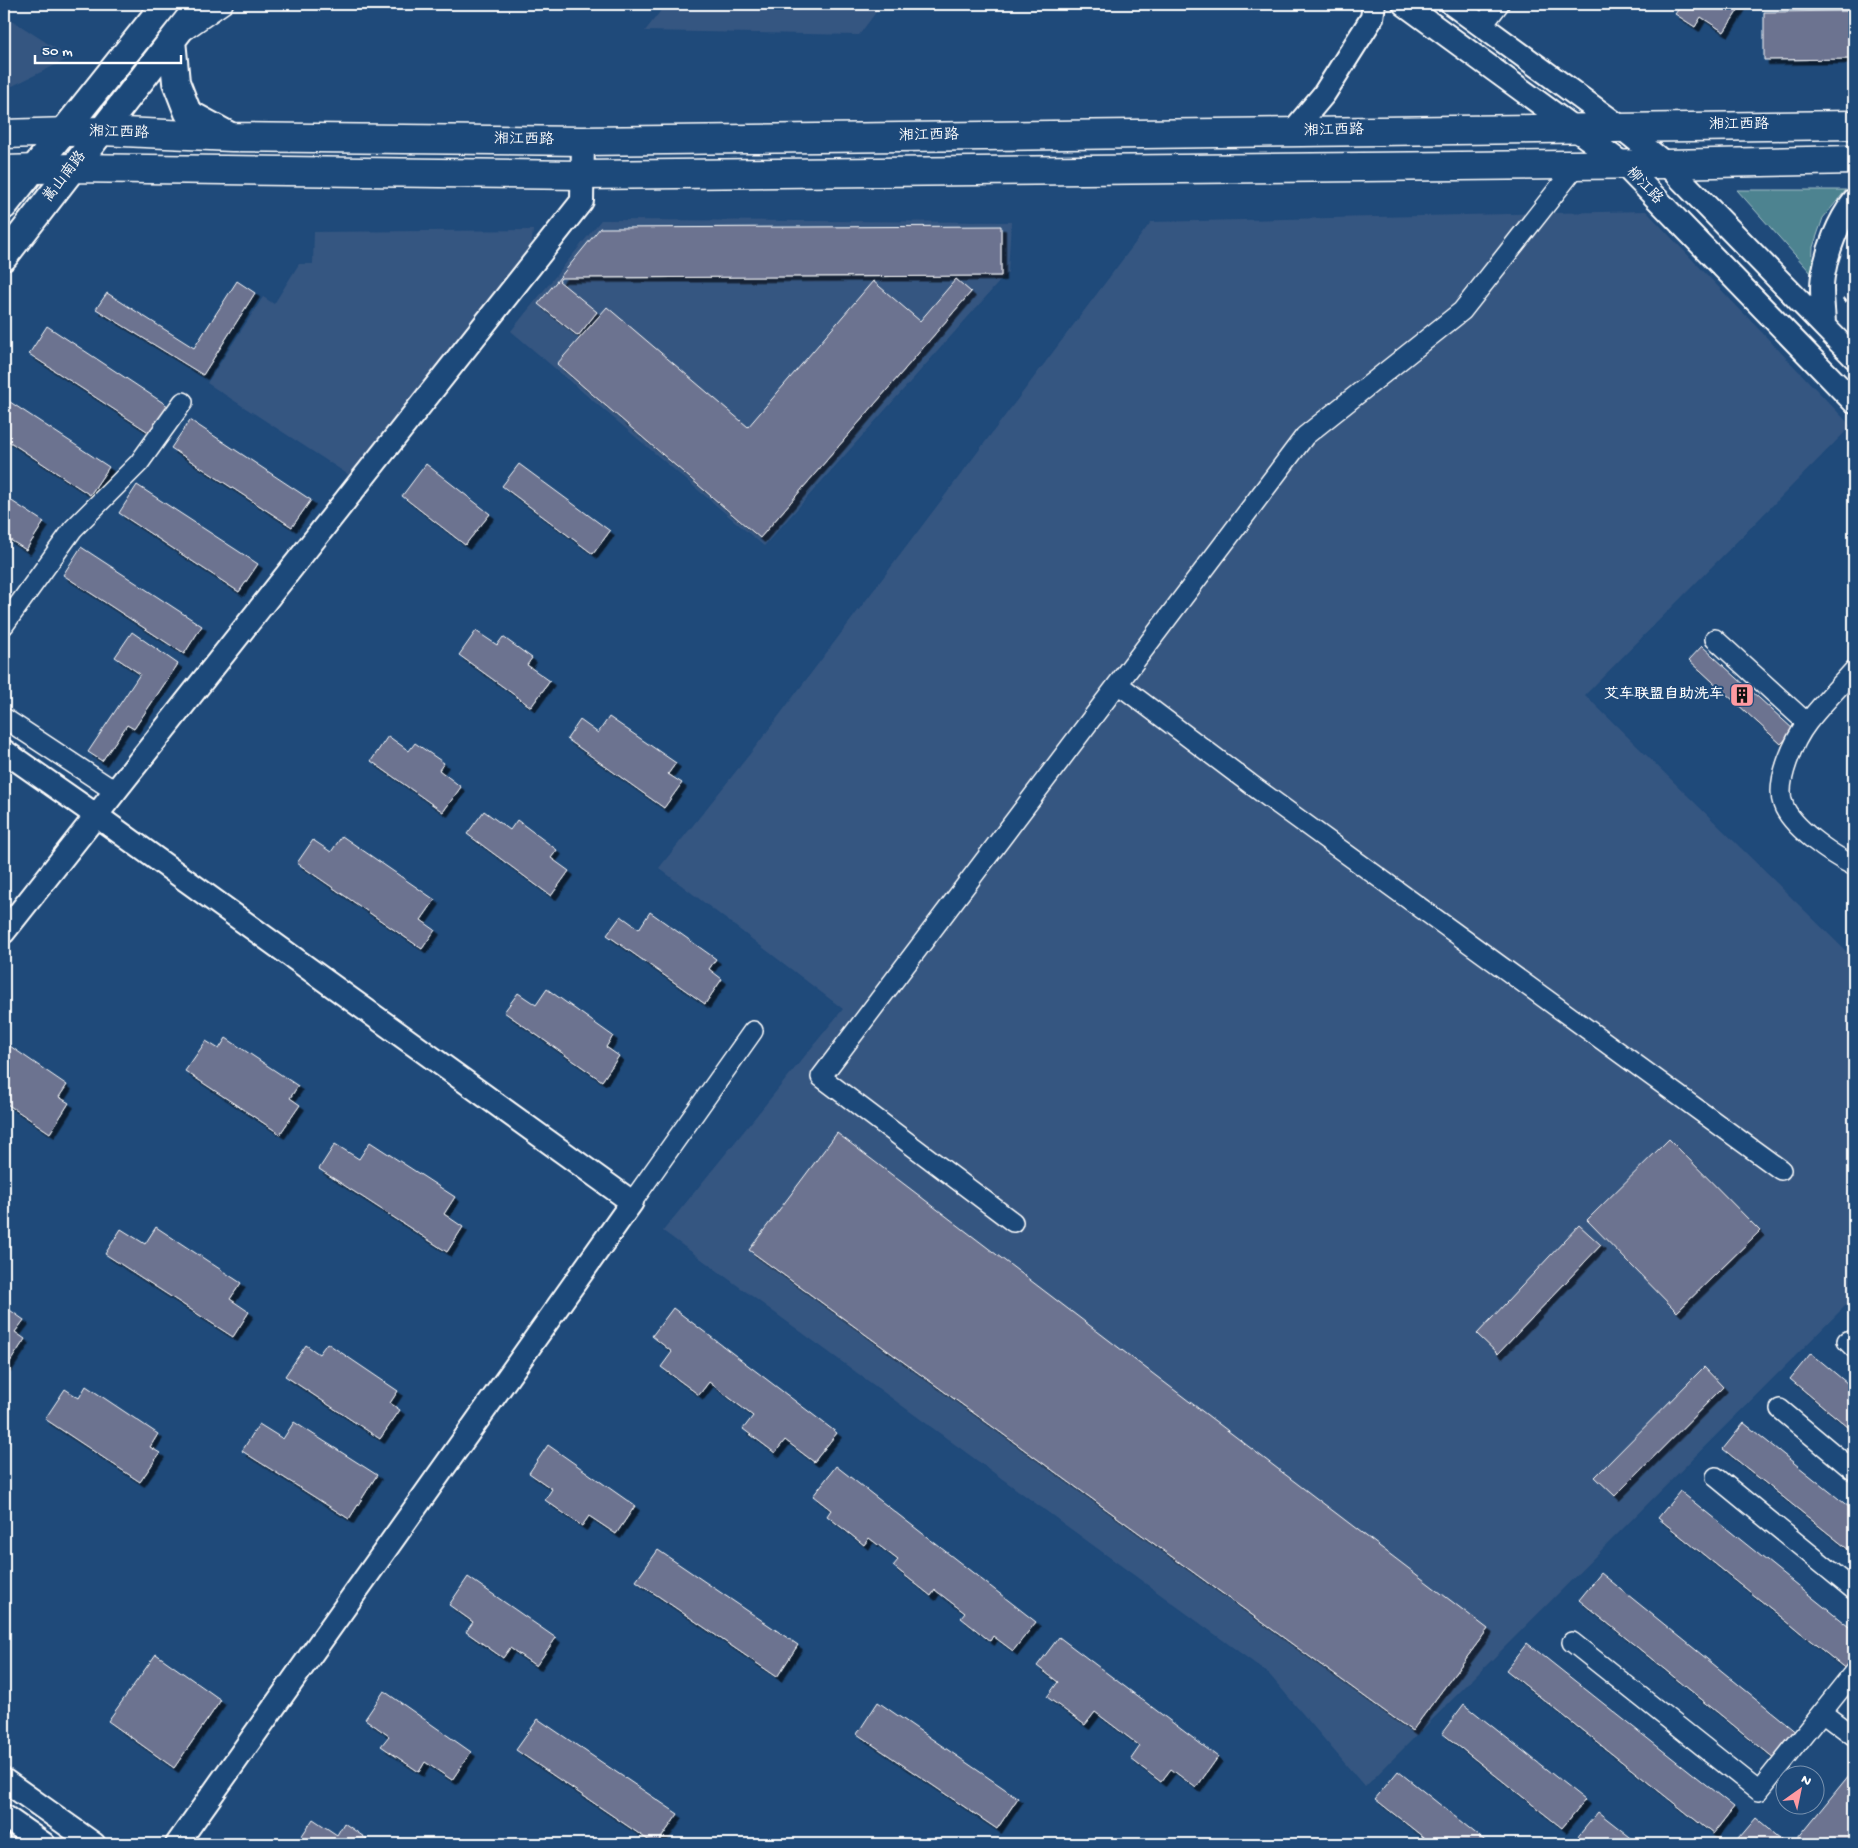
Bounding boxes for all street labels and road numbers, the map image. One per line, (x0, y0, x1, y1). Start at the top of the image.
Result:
street label: 湘江西路 (1709, 116, 1769, 134)
street label: 湘江西路 (1304, 121, 1364, 141)
street label: 湘江西路 (89, 123, 149, 143)
street label: 湘江西路 (899, 126, 959, 146)
street label: 湘江西路 (494, 130, 554, 150)
street label: 嵩山南路 (39, 147, 91, 206)
street label: 柳江路 (1622, 164, 1666, 208)

